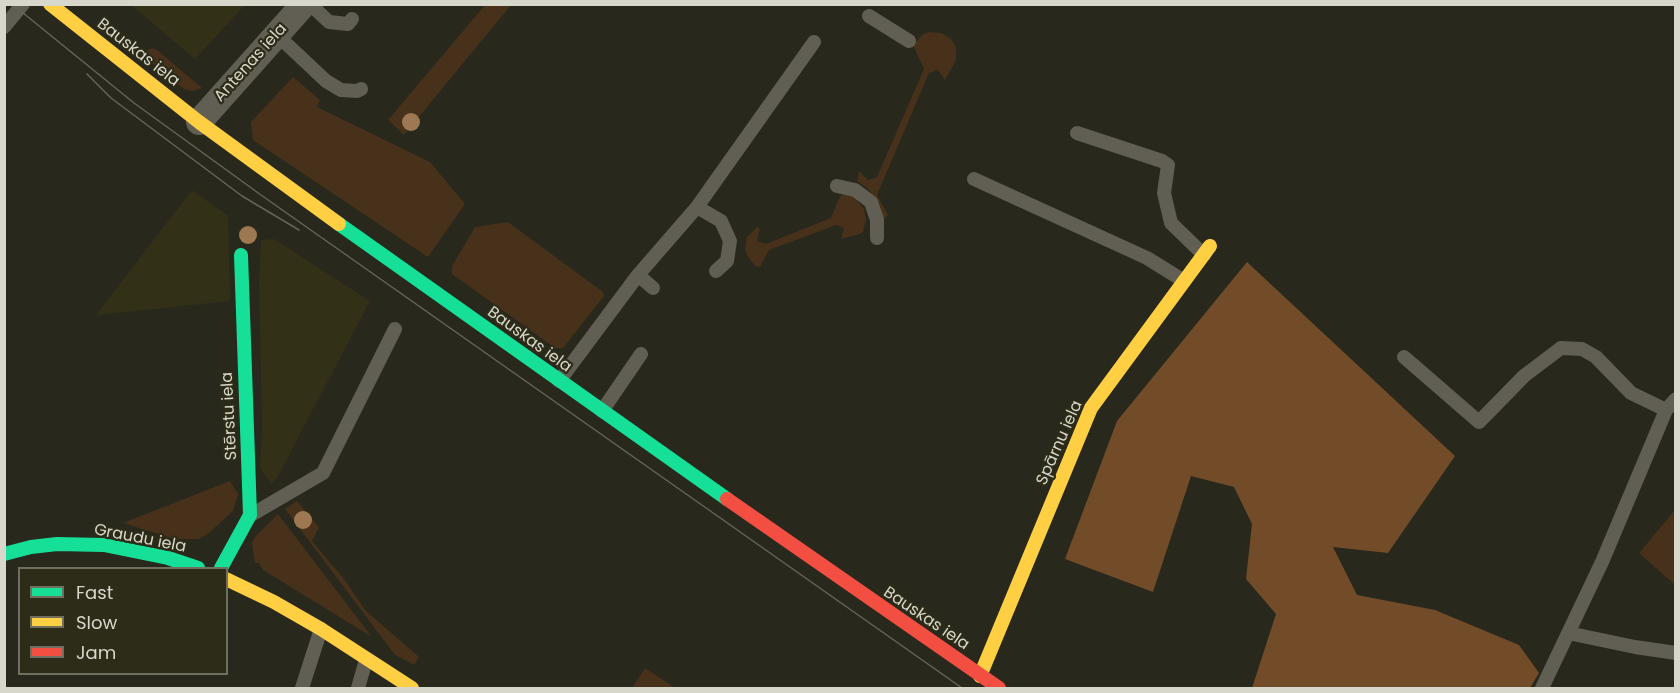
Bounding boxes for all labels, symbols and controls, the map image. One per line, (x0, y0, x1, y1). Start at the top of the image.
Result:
street label: Bauskas iela (93, 15, 183, 91)
street label: Antenas iela (211, 20, 291, 106)
street label: Bauskas iela (483, 303, 575, 377)
street label: Stērstu iela (218, 371, 242, 461)
street label: Spārnu iela (1033, 398, 1087, 488)
street label: Graudu iela (92, 521, 188, 557)
legend (18, 567, 228, 675)
text: Fast (76, 580, 113, 605)
street label: Bauskas iela (879, 583, 973, 655)
text: Slow (76, 610, 117, 635)
text: Jam (76, 640, 116, 665)

